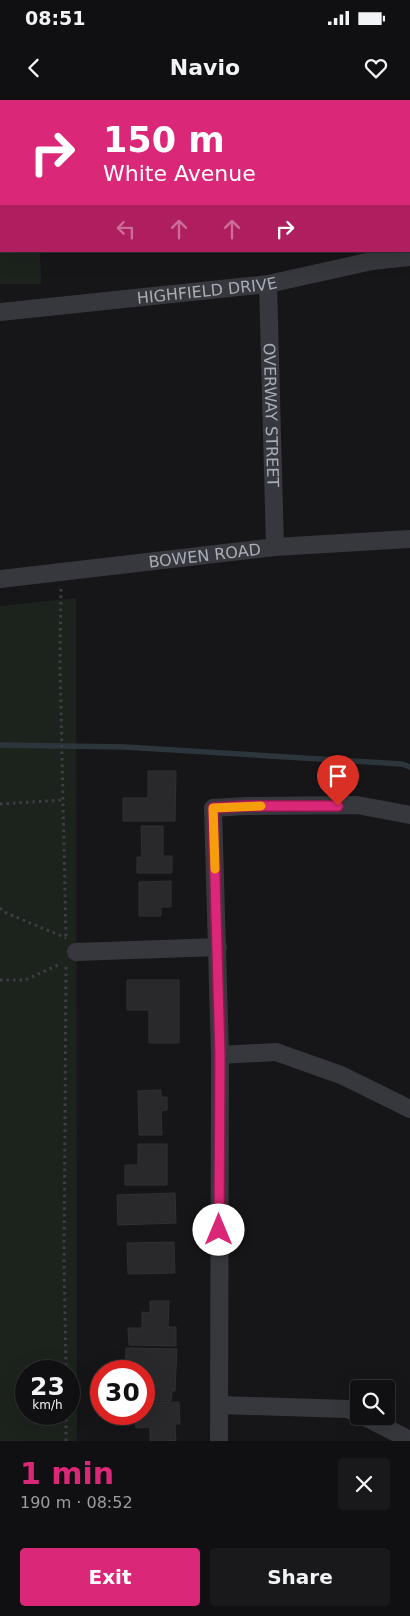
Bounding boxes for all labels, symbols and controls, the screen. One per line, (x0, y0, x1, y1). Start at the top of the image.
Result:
text: 08:51 (25, 7, 85, 29)
icon: back (20, 54, 48, 82)
icon: heart (362, 54, 390, 82)
text: Navio (170, 55, 240, 80)
icon: right (20, 120, 85, 185)
text: 150 m (103, 120, 225, 160)
text: White Avenue (103, 161, 256, 186)
icon: left (112, 215, 140, 243)
icon: ahead (165, 215, 193, 243)
icon: ahead (218, 215, 246, 243)
icon: right (271, 215, 299, 243)
street label: HIGHFIELD DRIVE (136, 273, 279, 307)
street label: OVERWAY STREET (260, 343, 283, 488)
street label: BOWEN ROAD (147, 539, 262, 571)
pin (317, 755, 359, 806)
icon: arrive (324, 762, 352, 790)
position arrow (192, 1203, 244, 1255)
speed limit sign: 30 (90, 1360, 155, 1425)
text: 23 (30, 1372, 65, 1401)
map controls (350, 1380, 395, 1425)
button: search (350, 1380, 395, 1425)
text: km/h (32, 1398, 63, 1412)
text: 1 min (20, 1456, 114, 1491)
button: close (338, 1458, 390, 1510)
text: 190 m · 08:52 (20, 1493, 133, 1512)
button: Exit (20, 1548, 200, 1606)
button: Share (210, 1548, 390, 1606)

